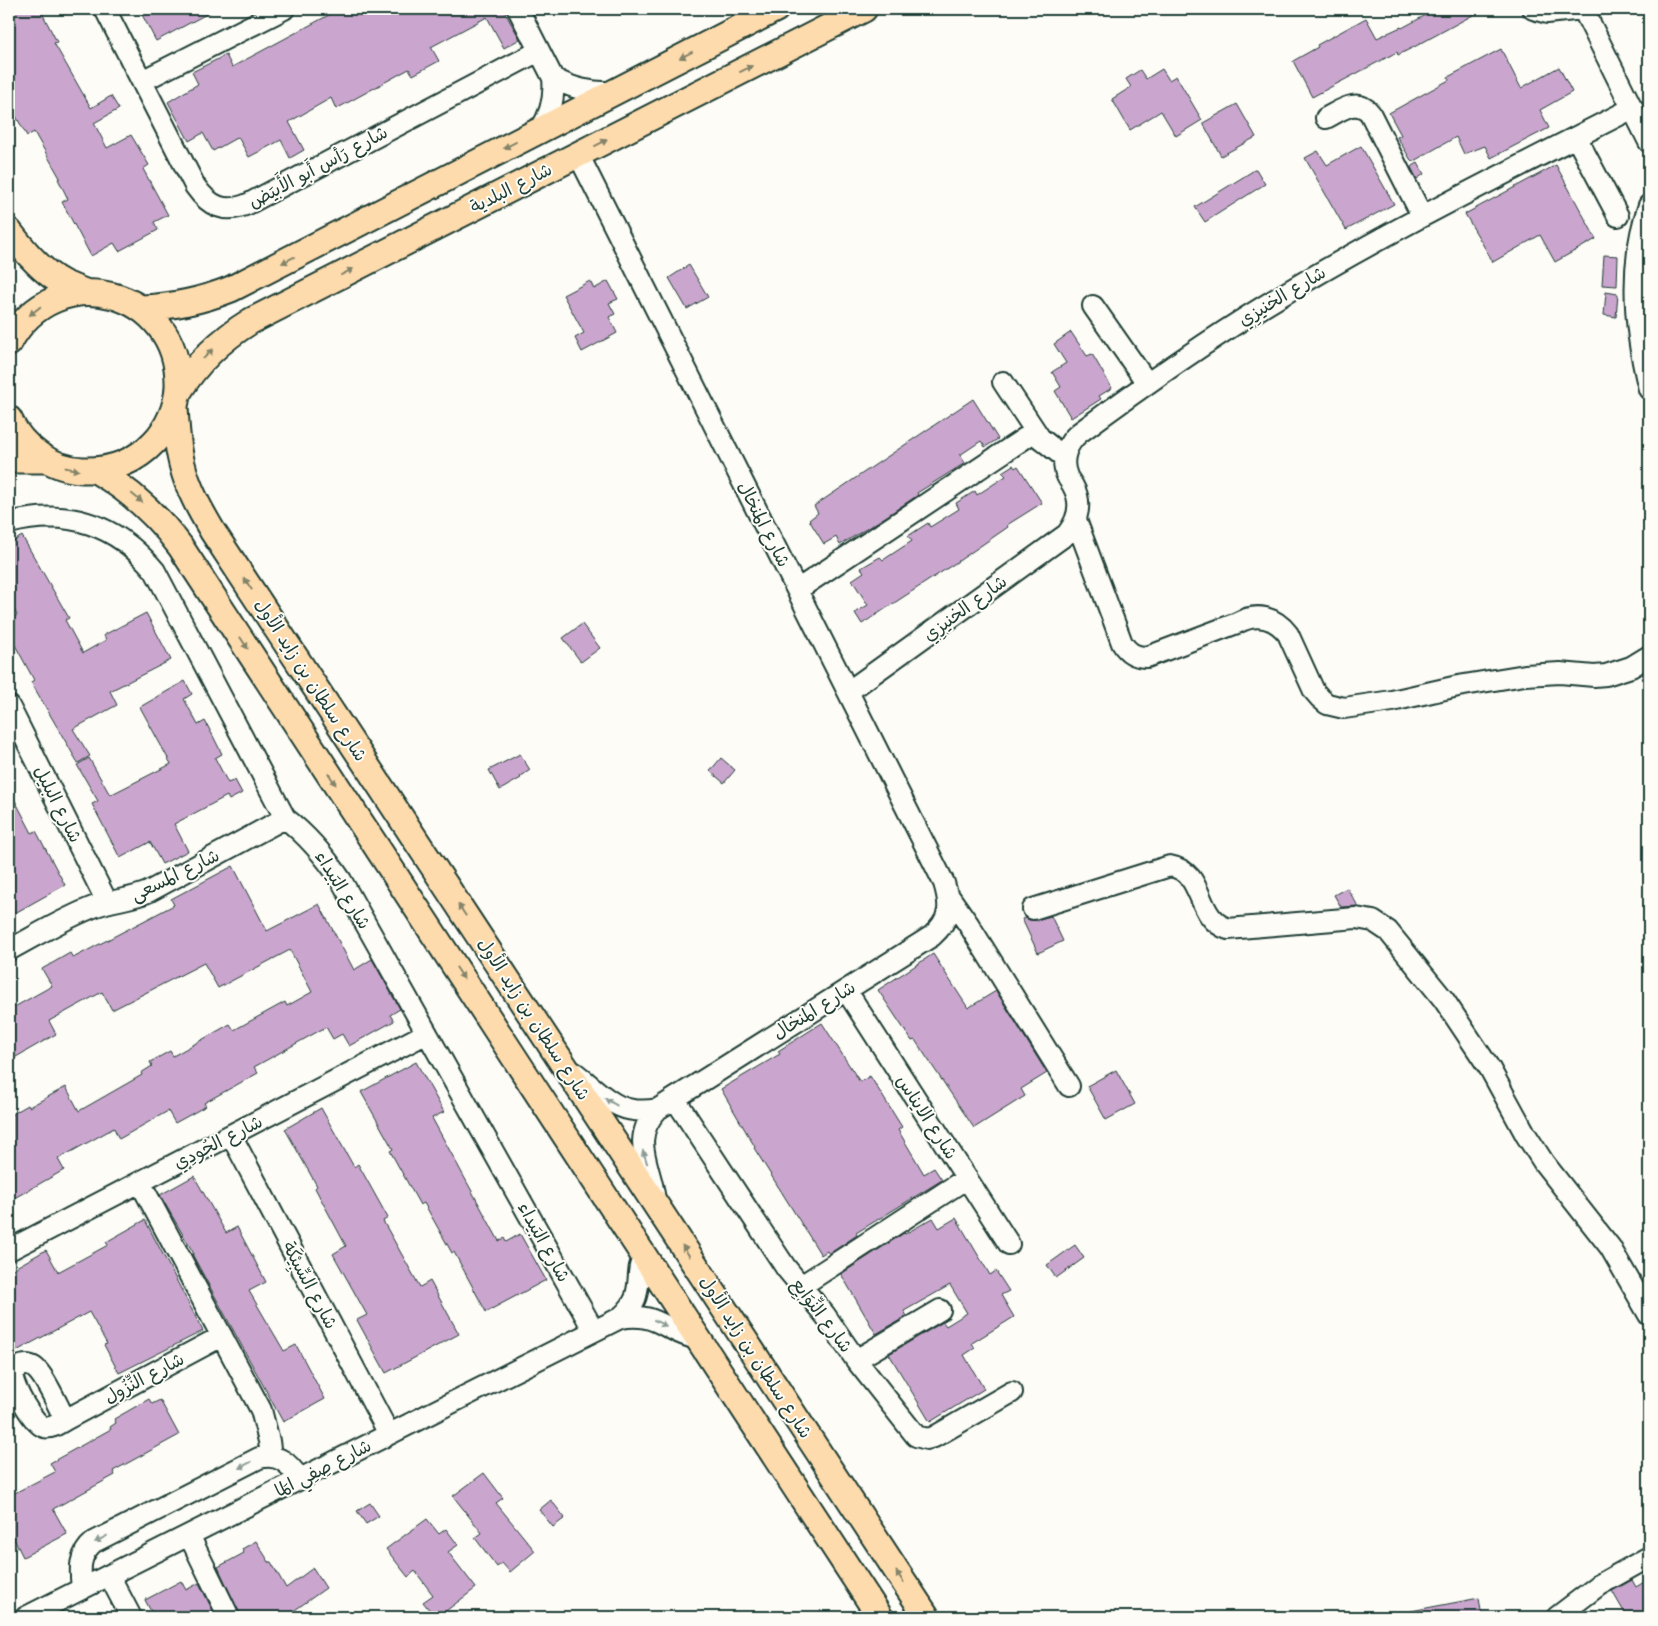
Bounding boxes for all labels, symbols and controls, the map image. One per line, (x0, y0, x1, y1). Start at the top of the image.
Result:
one-way arrow (679, 51, 693, 59)
one-way arrow (739, 65, 753, 73)
street label: شارع رَأس أَبو الأَبيَض (242, 117, 392, 214)
one-way arrow (594, 139, 608, 147)
one-way arrow (503, 141, 517, 149)
street label: شارع البلدية (464, 154, 556, 219)
one-way arrow (281, 256, 295, 264)
street label: شارع الخنيزِي (1232, 258, 1331, 332)
one-way arrow (340, 268, 354, 276)
one-way arrow (29, 305, 42, 316)
one-way arrow (202, 349, 214, 361)
one-way arrow (64, 465, 80, 473)
street label: شارع المنخال (732, 476, 799, 571)
one-way arrow (131, 493, 144, 504)
street label: شارع الخنيزِي (917, 567, 1012, 647)
one-way arrow (243, 578, 252, 591)
street label: شارع سلطان بن زايد الأول (249, 592, 375, 766)
one-way arrow (239, 636, 248, 649)
street label: شارع البليل (28, 760, 90, 847)
one-way arrow (328, 772, 337, 785)
street label: شارع المسعى (125, 840, 223, 907)
street label: شارع البَيداء (309, 845, 379, 934)
one-way arrow (458, 903, 467, 917)
street label: شارع سلطان بن زايد الأول (472, 931, 598, 1105)
one-way arrow (455, 967, 464, 980)
street label: شارع المنخال (766, 973, 860, 1045)
street label: شارع الايناس (891, 1068, 966, 1164)
one-way arrow (604, 1098, 618, 1107)
street label: شارع الجُودِي (168, 1107, 267, 1176)
one-way arrow (641, 1150, 648, 1165)
street label: شارع البَيداء (512, 1196, 578, 1286)
street label: شارع السِّبِيْكَة (275, 1236, 346, 1334)
one-way arrow (681, 1244, 691, 1257)
street label: شارع سلطان بن زايد الأول (694, 1269, 820, 1443)
street label: شارع النِّوَايِع (785, 1271, 860, 1358)
one-way arrow (653, 1319, 667, 1327)
street label: شارع النِّزُول (98, 1344, 188, 1409)
street label: شارع صِفِي المَا (269, 1431, 377, 1506)
one-way arrow (238, 1461, 253, 1469)
one-way arrow (93, 1535, 108, 1543)
one-way arrow (895, 1570, 905, 1583)

